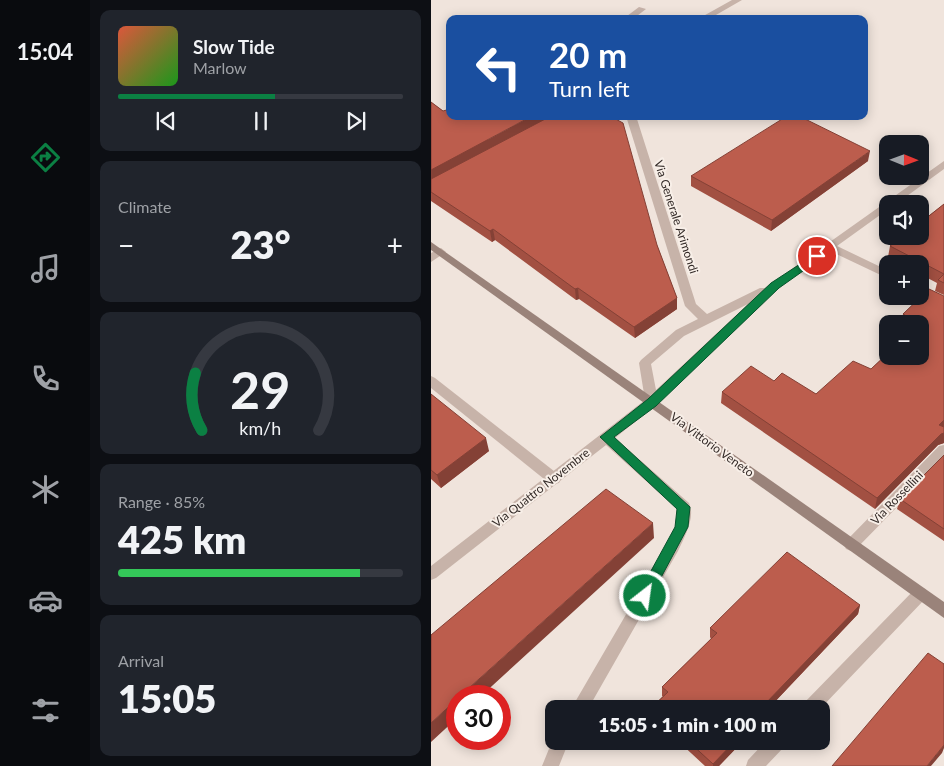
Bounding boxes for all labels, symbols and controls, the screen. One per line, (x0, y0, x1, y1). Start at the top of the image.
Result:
text: 20 m (549, 33, 627, 75)
text: Slow Tide (193, 35, 275, 58)
icon: left (466, 35, 531, 100)
text: 15:04 (17, 38, 73, 65)
text: Marlow (193, 58, 247, 77)
text: Turn left (549, 75, 630, 102)
icon: previous (152, 107, 180, 135)
icon: pause (247, 107, 275, 135)
icon: next (342, 107, 370, 135)
north arrow (879, 135, 929, 185)
map controls (879, 135, 929, 365)
icon: directions (28, 140, 63, 175)
street label: Via Generale Arimondi (651, 158, 702, 276)
button: sound (879, 195, 929, 245)
text: Climate (118, 197, 171, 216)
text: 23° (231, 221, 290, 267)
text: − (118, 228, 134, 262)
text: + (387, 228, 403, 262)
pin (796, 235, 838, 277)
icon: arrive (803, 242, 831, 270)
icon: music (28, 251, 63, 286)
button: + (879, 255, 929, 305)
button: − (879, 315, 929, 365)
text: 29 (230, 358, 291, 420)
icon: phone (28, 361, 63, 396)
street label: Via Vittorio Veneto (667, 409, 757, 480)
text: km/h (240, 417, 281, 439)
street label: Via Quattro Novembre (489, 445, 592, 530)
street label: Via Rossellini (867, 468, 926, 528)
icon: climate (28, 472, 63, 507)
text: Range · 85% (118, 492, 205, 511)
text: 425 km (118, 516, 246, 562)
position arrow (618, 569, 670, 621)
icon: car (28, 583, 63, 618)
text: Arrival (118, 651, 164, 670)
text: 15:05 (118, 675, 216, 721)
speed limit sign: 30 (446, 685, 511, 750)
icon: filters (28, 693, 63, 728)
text: 15:05 · 1 min · 100 m (598, 713, 777, 736)

